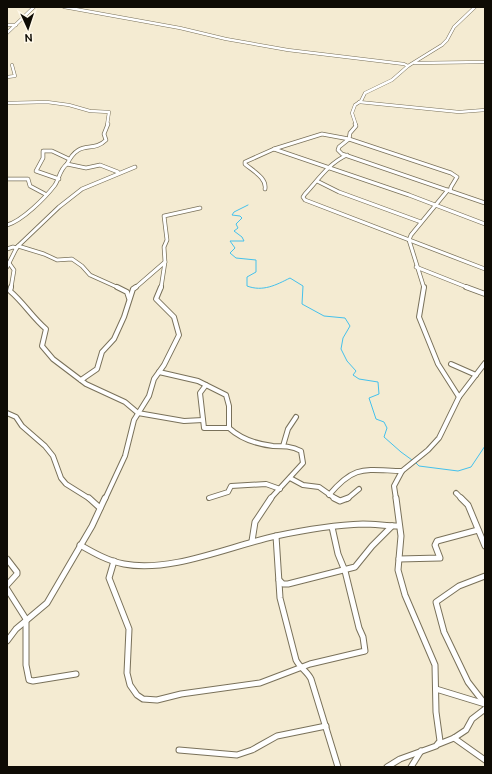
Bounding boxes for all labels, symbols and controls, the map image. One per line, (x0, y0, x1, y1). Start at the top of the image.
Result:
north arrow (8, 8, 48, 48)
text: N (24, 32, 33, 44)

